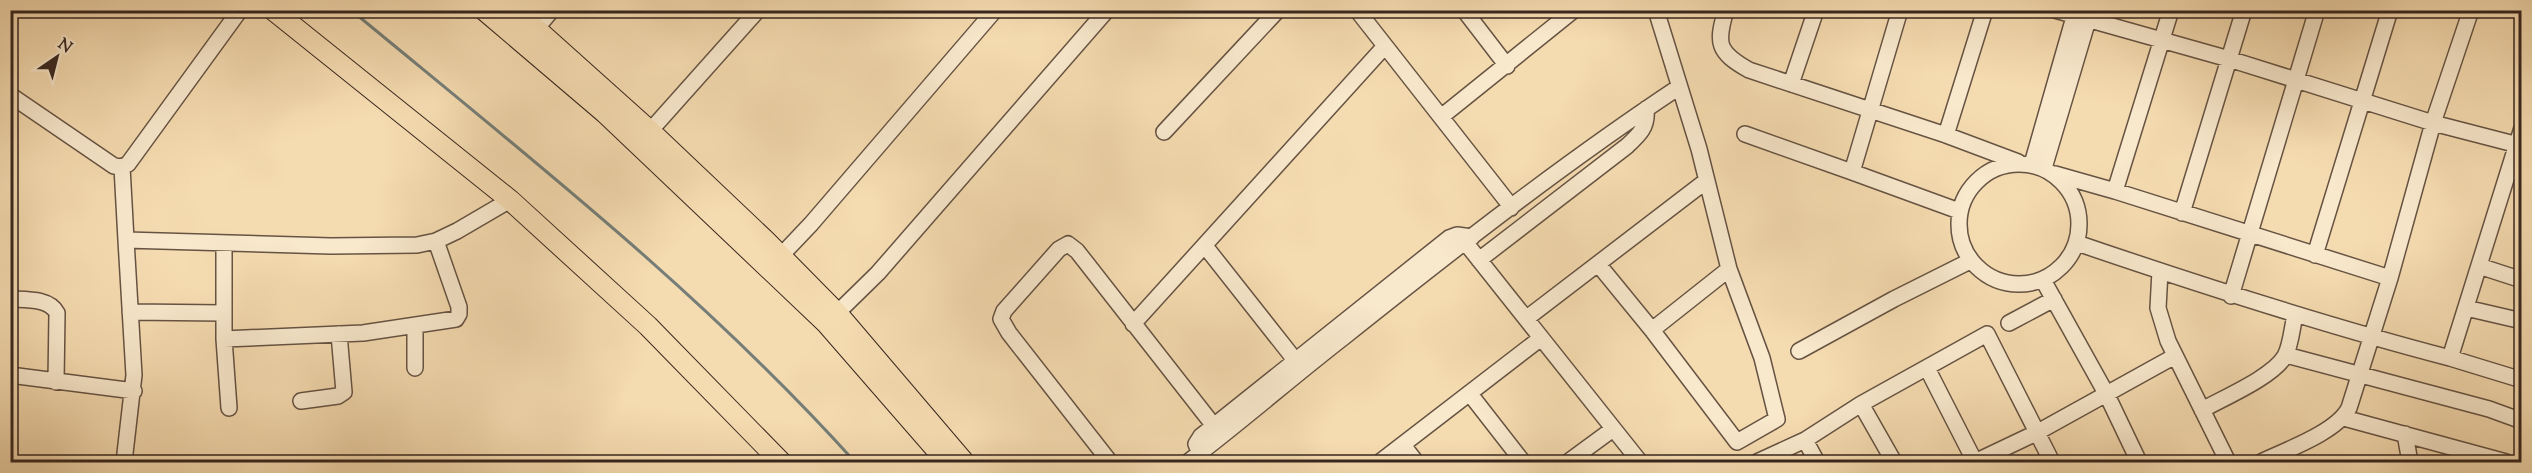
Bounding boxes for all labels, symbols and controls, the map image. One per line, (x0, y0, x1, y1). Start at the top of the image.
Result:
north arrow (27, 27, 87, 87)
text: N (52, 34, 76, 60)

